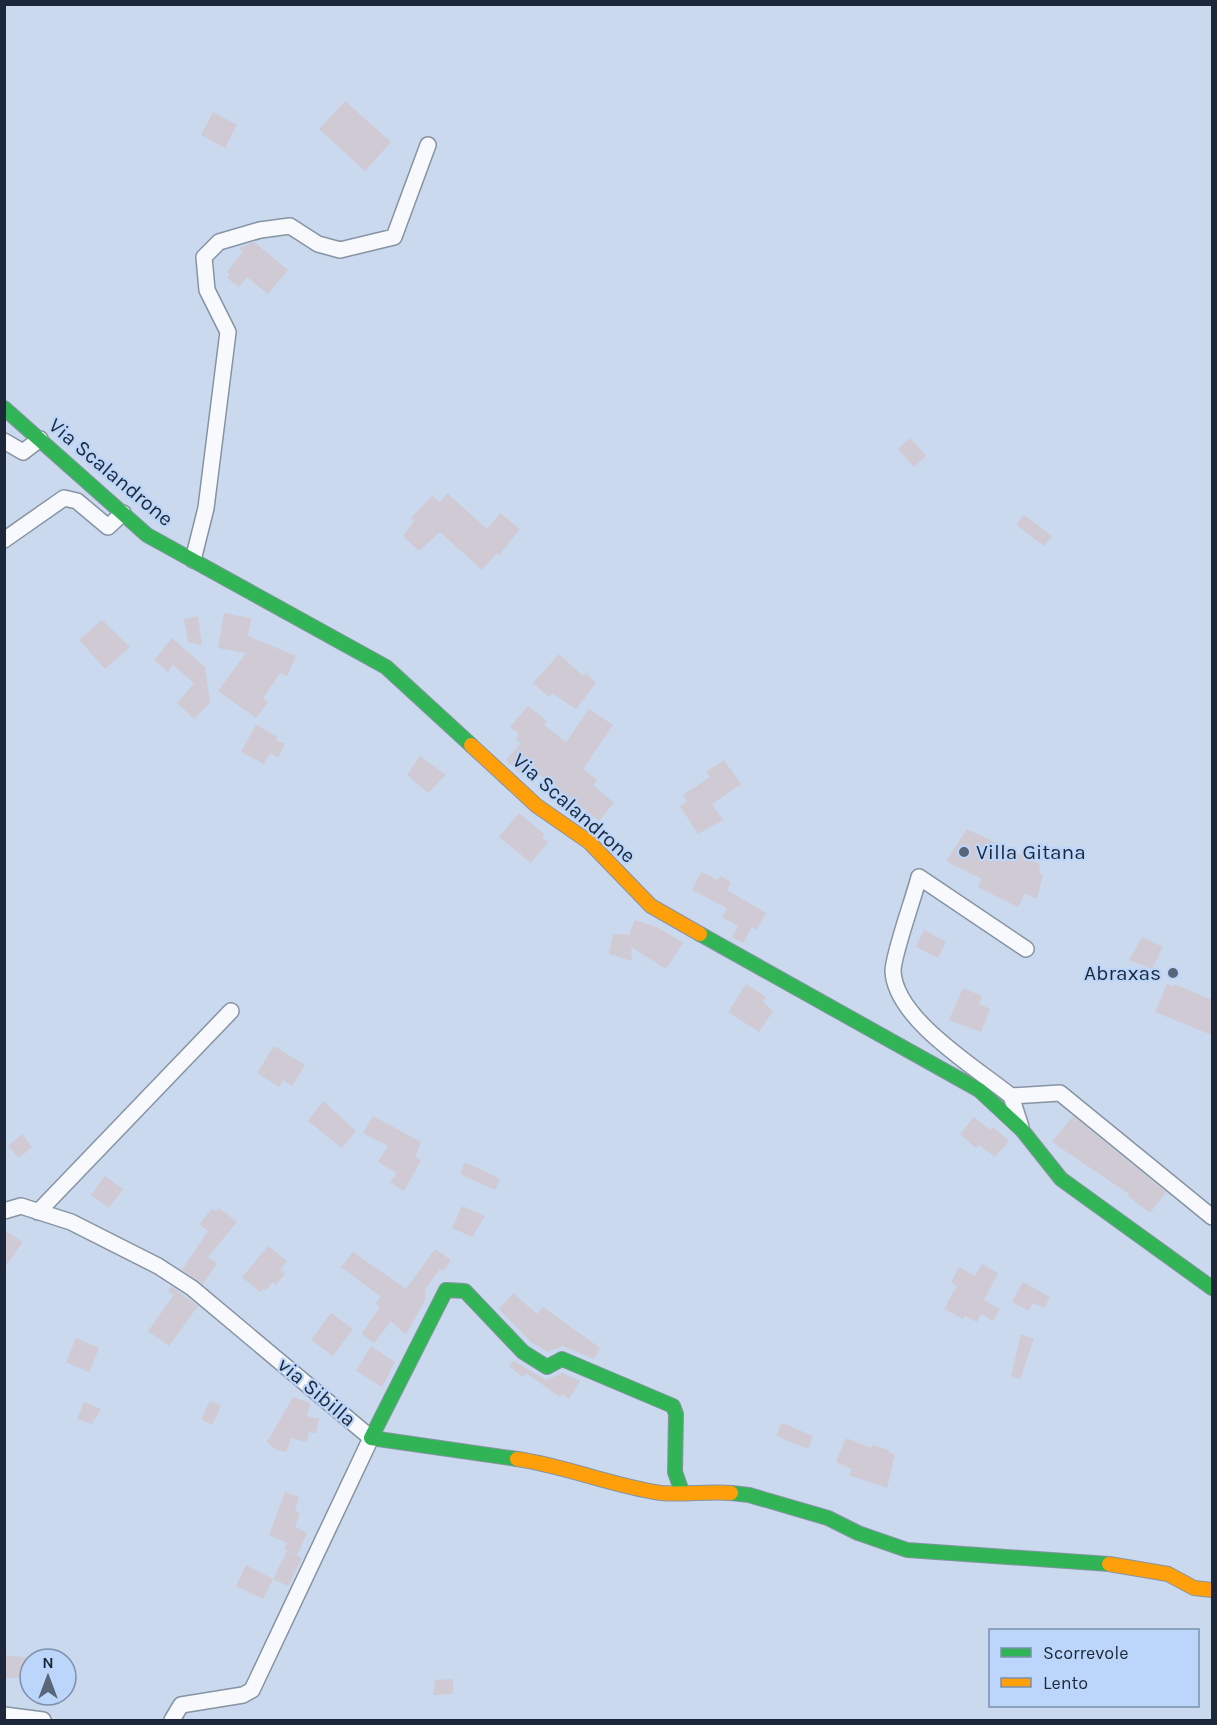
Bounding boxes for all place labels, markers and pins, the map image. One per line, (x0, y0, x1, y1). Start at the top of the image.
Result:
place label: Villa Gitana (976, 840, 1086, 864)
marker: Villa Gitana (957, 845, 971, 859)
place label: Abraxas (1084, 961, 1161, 985)
marker: Abraxas (1166, 966, 1180, 980)

